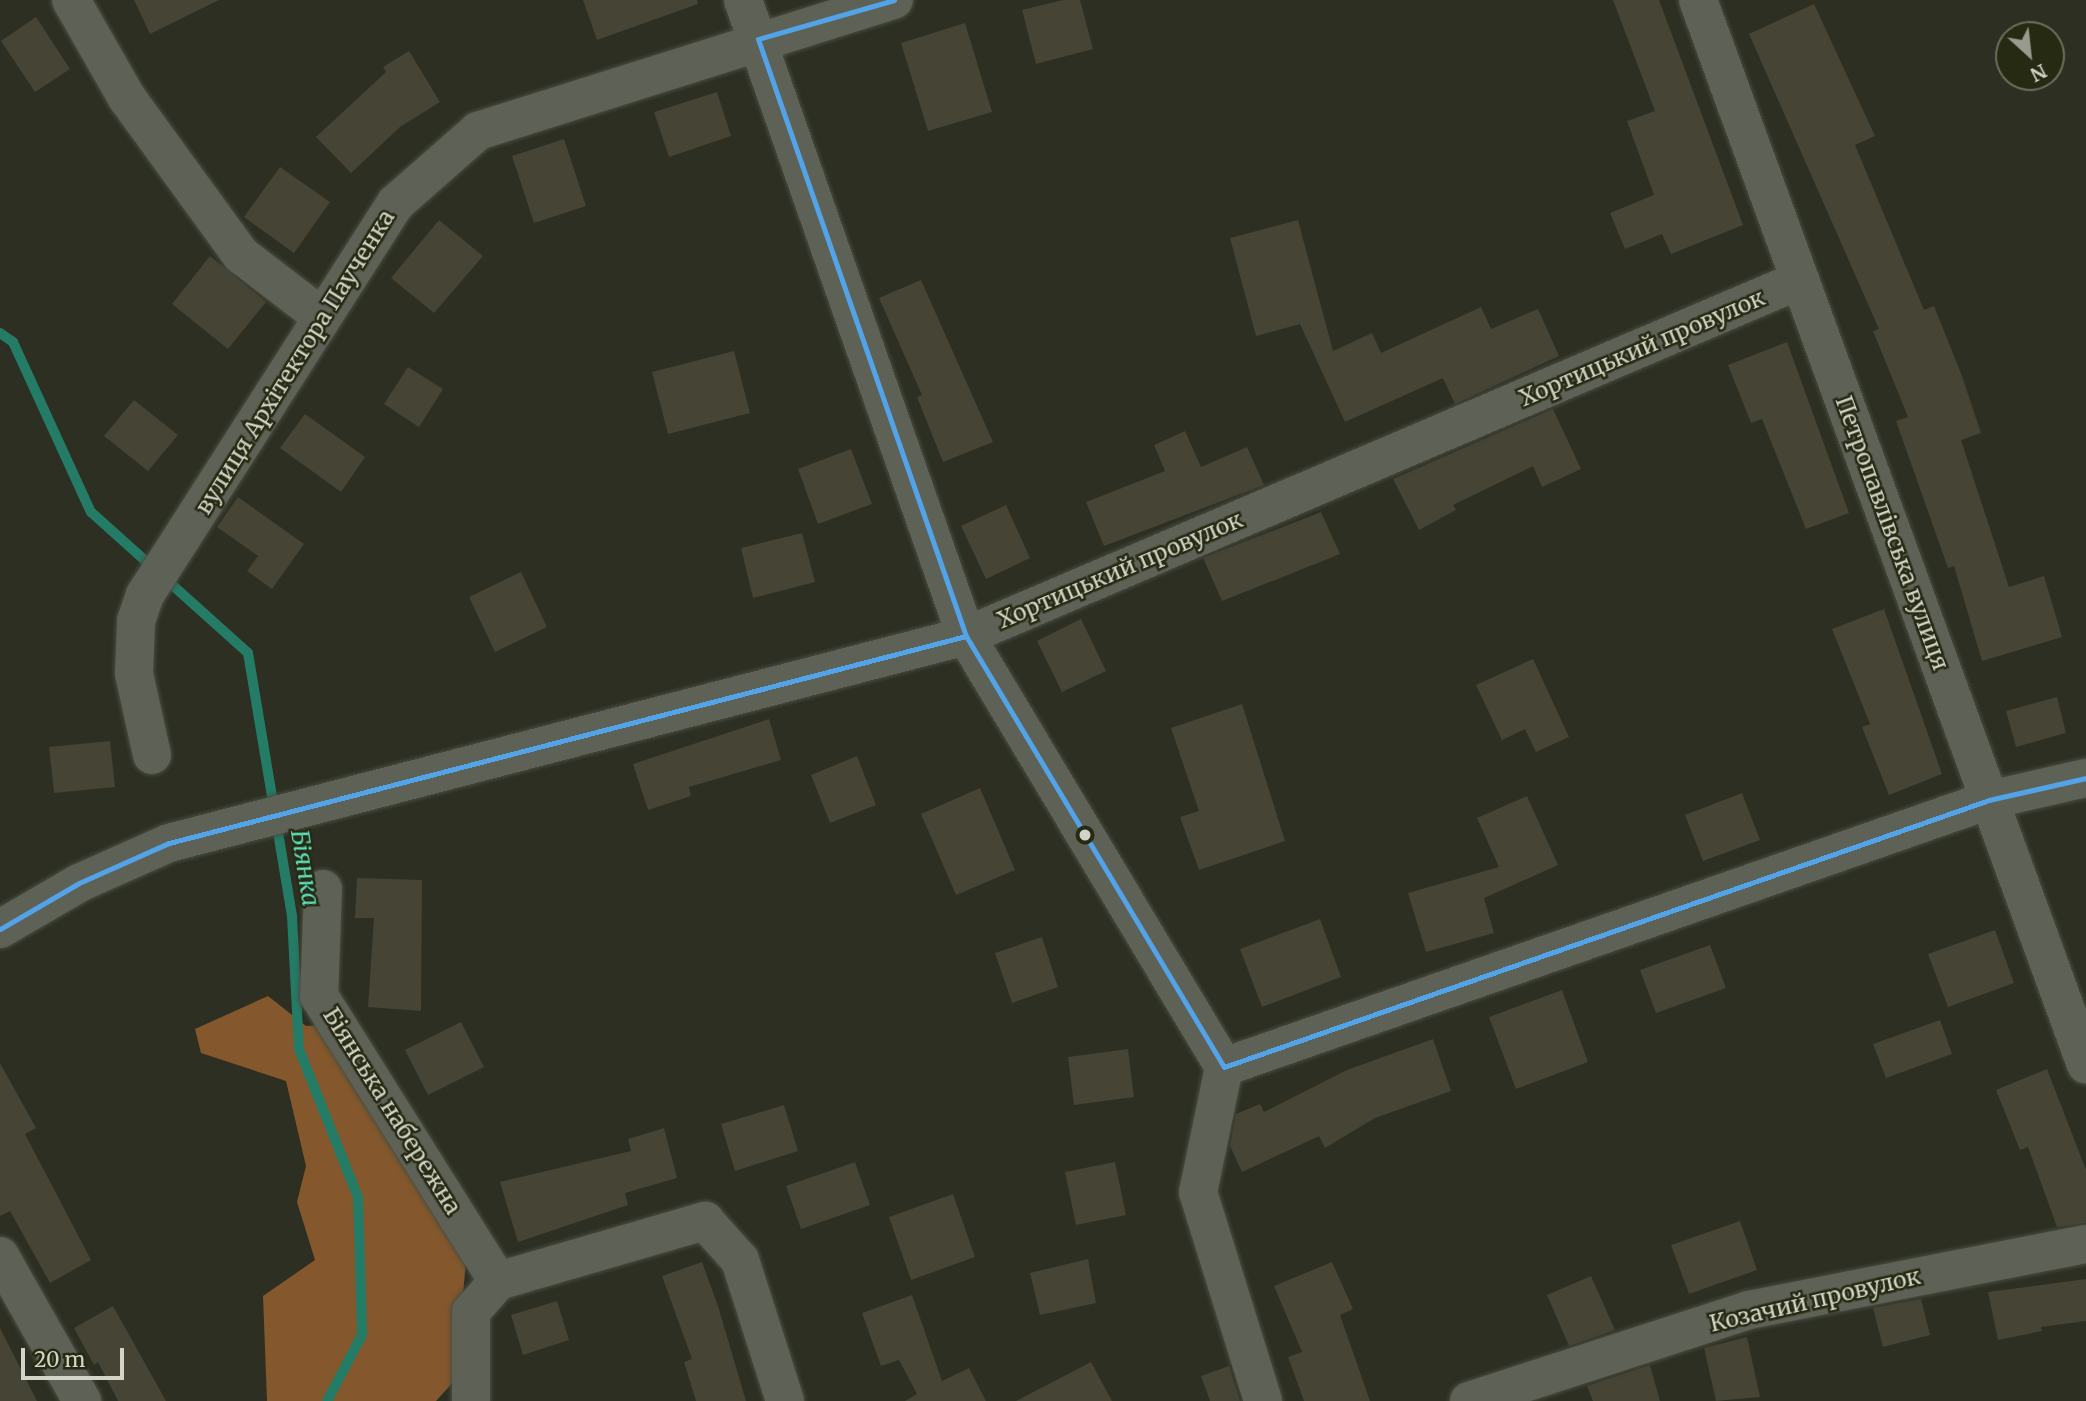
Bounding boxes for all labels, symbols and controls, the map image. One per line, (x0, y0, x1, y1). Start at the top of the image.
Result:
north arrow (1995, 21, 2065, 91)
text: N (2026, 59, 2051, 87)
street label: вулиця Архітектора Паученка (190, 205, 400, 519)
street label: Хортицький провулок (1515, 284, 1769, 412)
street label: Петропавлівська вулиця (1829, 392, 1955, 674)
street label: Хортицький провулок (993, 506, 1247, 634)
water label: Біянка (285, 828, 325, 908)
unlabelled marker (1078, 828, 1092, 842)
street label: Біянська набережна (317, 1003, 467, 1219)
street label: Козачий провулок (1707, 1262, 1923, 1338)
scale bar (24, 1334, 128, 1378)
text: 20 m (34, 1346, 85, 1373)

